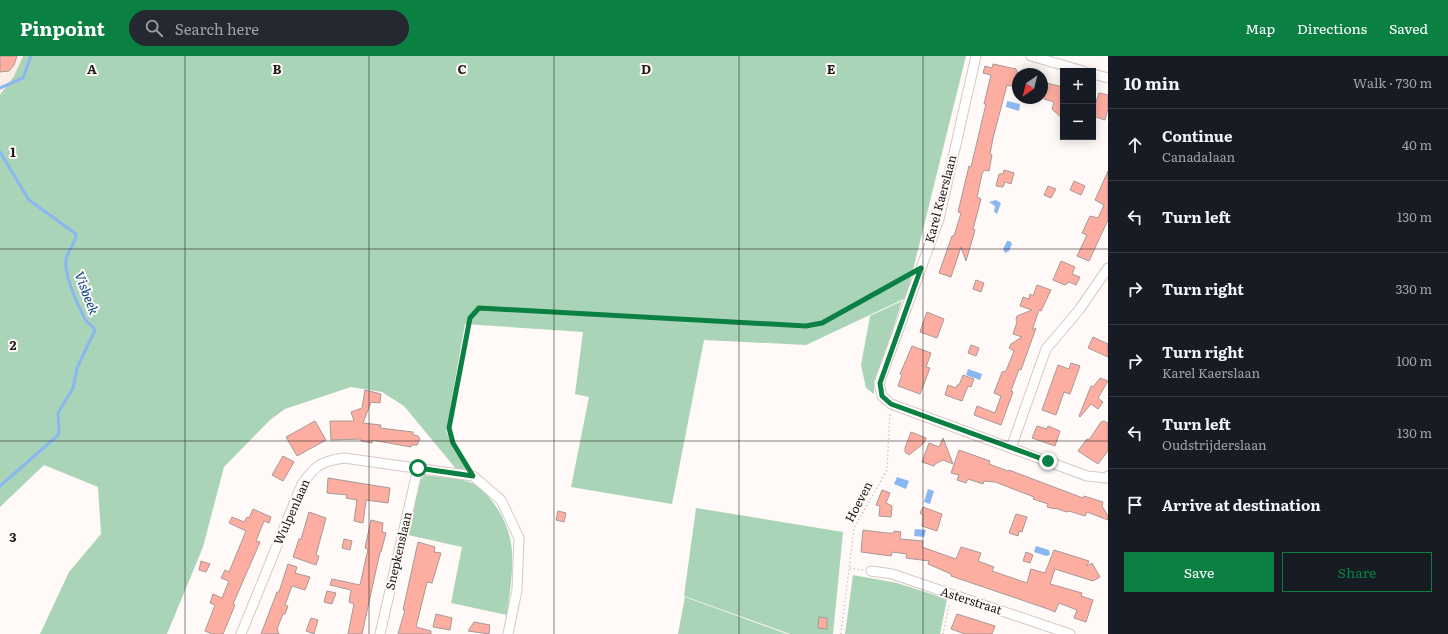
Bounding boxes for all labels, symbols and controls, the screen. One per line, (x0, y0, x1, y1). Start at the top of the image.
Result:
search box (129, 10, 409, 46)
text: Pinpoint (20, 14, 105, 42)
icon: search (143, 17, 165, 39)
text: Search here (175, 17, 259, 40)
text: Map (1245, 18, 1275, 38)
text: Directions (1297, 18, 1367, 38)
text: Saved (1389, 18, 1428, 38)
text: A (87, 59, 97, 78)
text: B (273, 59, 282, 78)
text: C (457, 59, 467, 78)
text: D (641, 59, 651, 78)
text: E (827, 59, 836, 78)
north arrow (1012, 68, 1048, 104)
map controls (1060, 68, 1096, 140)
button: + (1060, 68, 1096, 104)
text: 10 min (1124, 70, 1180, 95)
text: Walk · 730 m (1353, 73, 1432, 92)
button: − (1060, 104, 1096, 140)
text: Continue (1162, 124, 1232, 147)
icon: ahead (1124, 134, 1146, 156)
text: 40 m (1402, 135, 1432, 154)
text: 1 (10, 142, 16, 161)
text: Canadalaan (1162, 147, 1235, 166)
street label: Karel Kaerslaan (920, 153, 960, 245)
text: Turn left (1162, 205, 1231, 228)
icon: left (1124, 206, 1146, 228)
text: 130 m (1397, 207, 1432, 226)
water label: Visbeek (71, 268, 105, 318)
text: Turn right (1162, 277, 1244, 300)
icon: right (1124, 278, 1146, 300)
text: 330 m (1396, 279, 1432, 298)
text: 2 (10, 335, 17, 354)
text: Turn right (1162, 340, 1244, 363)
icon: right (1124, 350, 1146, 372)
text: 100 m (1396, 351, 1432, 370)
text: Karel Kaerslaan (1162, 363, 1260, 382)
text: Turn left (1162, 412, 1231, 435)
icon: left (1124, 422, 1146, 444)
text: 130 m (1397, 423, 1432, 442)
text: Oudstrijderslaan (1162, 435, 1267, 454)
route end (1039, 452, 1057, 470)
route start (409, 459, 427, 477)
street label: Wulpenlaan (269, 476, 314, 547)
street label: Hoeven (840, 478, 876, 525)
text: Arrive at destination (1162, 493, 1321, 516)
icon: arrive (1124, 494, 1146, 516)
street label: Snepkenslaan (380, 510, 416, 592)
text: 3 (9, 527, 17, 546)
button: Save (1124, 552, 1274, 592)
button: Share (1282, 552, 1432, 592)
street label: Asterstraat (938, 582, 1005, 618)

